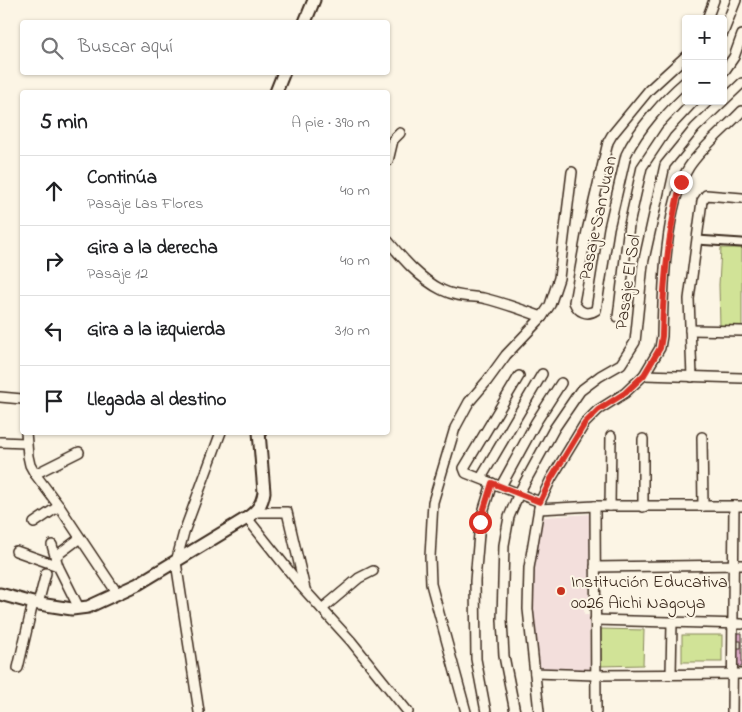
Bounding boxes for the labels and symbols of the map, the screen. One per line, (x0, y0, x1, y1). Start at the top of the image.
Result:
street label: Pasaje San Juan (573, 154, 625, 283)
route end (670, 171, 693, 194)
street label: Pasaje El Sol (609, 233, 649, 332)
route start (469, 511, 492, 534)
place label: Institución Educativa 0026 Aichi Nagoya (571, 570, 728, 618)
marker: Institución Educativa 0026 Aichi Nagoya (555, 585, 567, 597)

